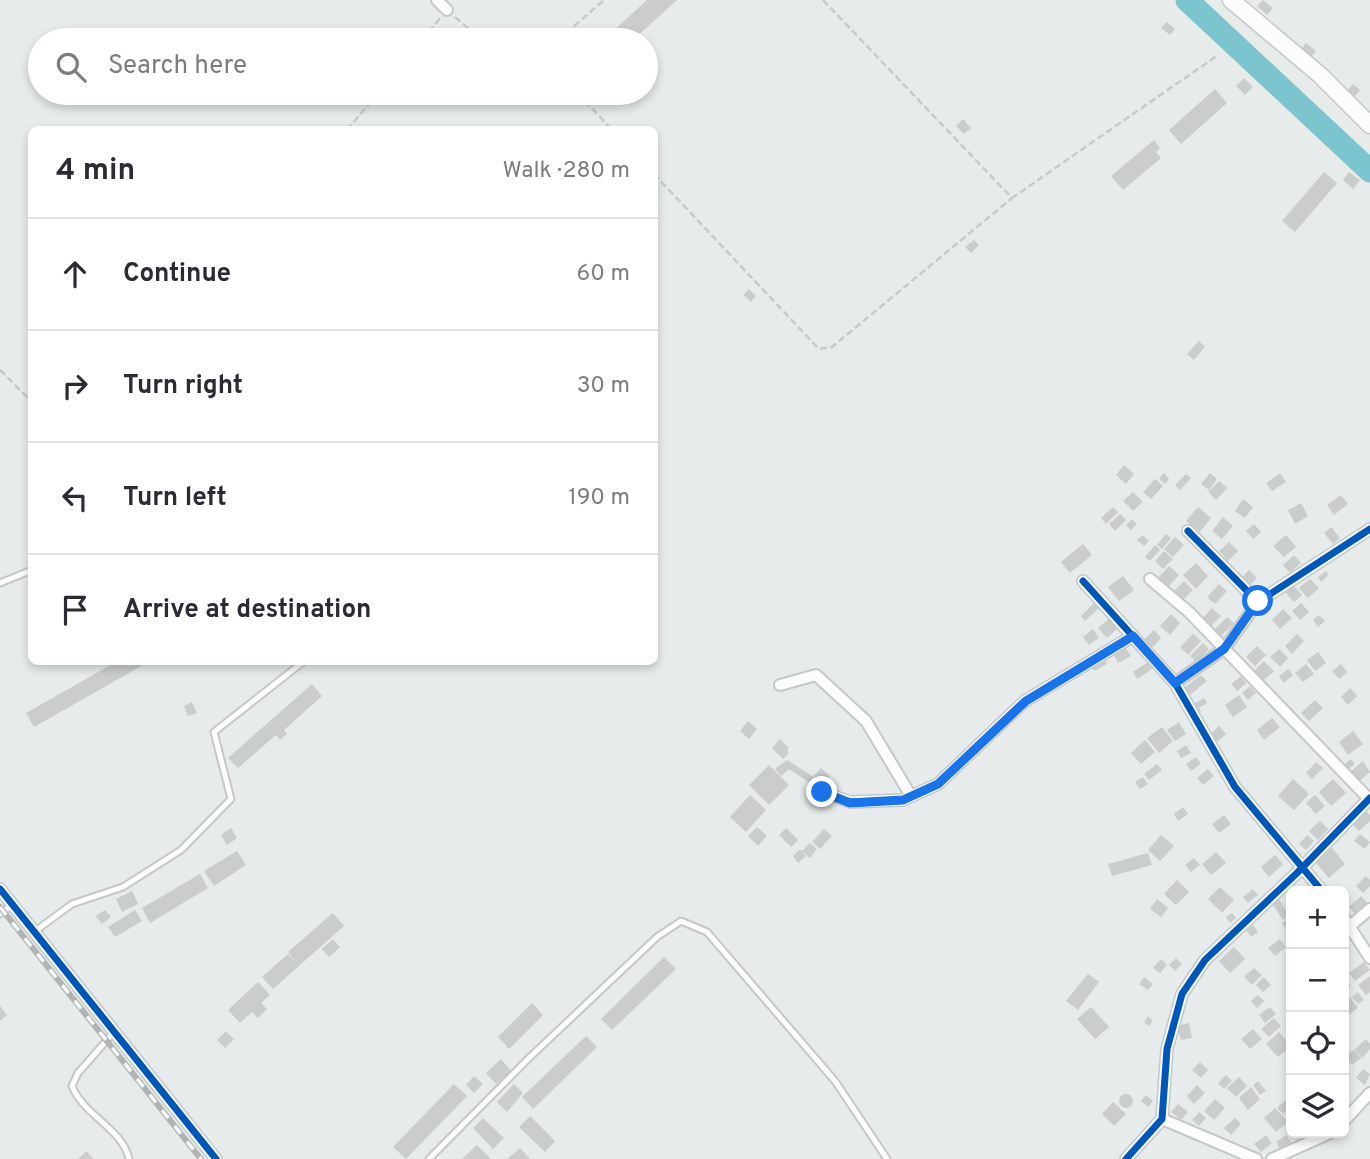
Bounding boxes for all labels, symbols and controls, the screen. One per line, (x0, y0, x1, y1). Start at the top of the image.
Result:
search box (28, 28, 658, 105)
icon: search (52, 48, 90, 86)
text: Search here (108, 50, 247, 83)
text: 4 min (56, 153, 135, 190)
text: Walk · 280 m (503, 157, 630, 186)
icon: ahead (56, 255, 94, 293)
text: Continue (123, 258, 231, 291)
text: 60 m (577, 260, 630, 289)
icon: right (56, 367, 94, 405)
text: Turn right (123, 370, 243, 403)
text: 30 m (577, 372, 630, 401)
icon: left (56, 479, 94, 517)
text: Turn left (123, 482, 227, 515)
text: 190 m (568, 484, 630, 513)
route start (1242, 585, 1273, 616)
icon: arrive (56, 591, 94, 629)
text: Arrive at destination (123, 594, 371, 627)
route end (806, 776, 837, 807)
map controls (1286, 886, 1349, 1138)
button: + (1286, 886, 1349, 949)
button: − (1286, 949, 1349, 1012)
button: locate (1286, 1012, 1349, 1075)
button: layers (1286, 1075, 1349, 1138)

